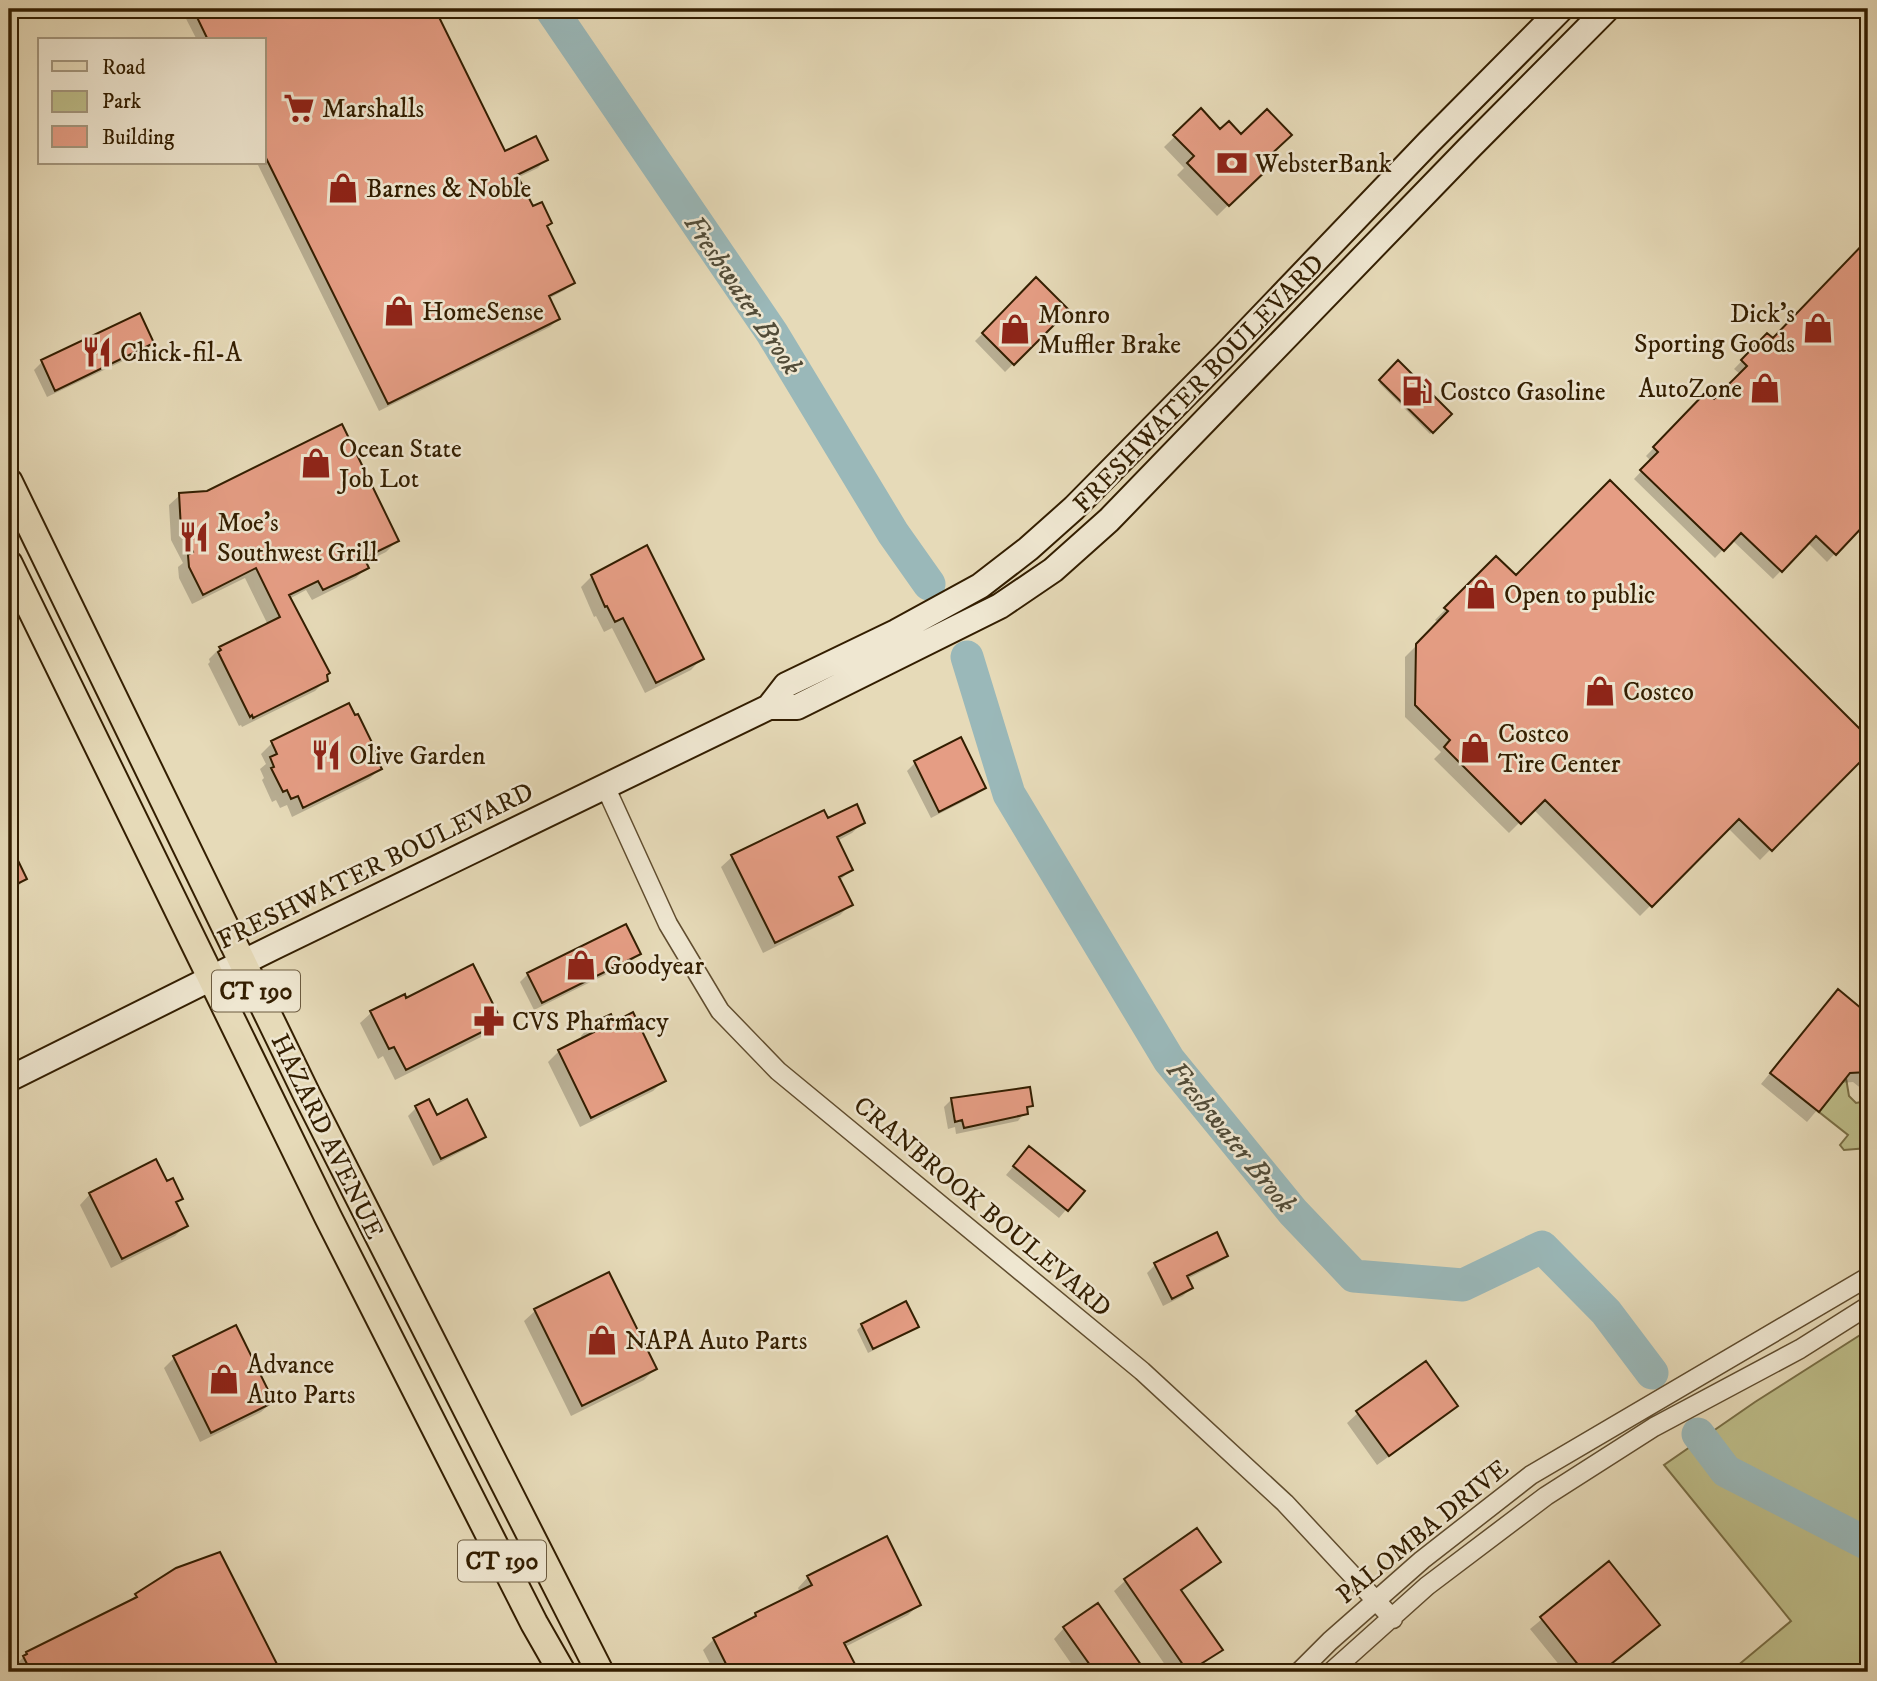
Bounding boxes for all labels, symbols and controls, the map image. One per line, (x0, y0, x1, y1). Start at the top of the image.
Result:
legend (38, 38, 266, 164)
text: Road (102, 55, 146, 81)
text: Park (102, 89, 142, 115)
supermarket icon: Marshalls (282, 91, 316, 125)
place label: Marshalls (322, 93, 424, 126)
text: Building (102, 125, 175, 151)
bank icon: WebsterBank (1215, 146, 1249, 180)
place label: WebsterBank (1254, 148, 1392, 181)
shop icon: Barnes & Noble (326, 171, 360, 205)
place label: Barnes & Noble (366, 173, 531, 206)
water label: Freshwater Brook (676, 208, 810, 382)
street label: FRESHWATER BOULEVARD (1066, 248, 1332, 521)
shop icon: HomeSense (382, 294, 416, 328)
place label: HomeSense (422, 296, 544, 329)
place label: Dick's Sporting Goods (1634, 298, 1795, 361)
place label: Monro Muffler Brake (1038, 299, 1181, 362)
shop icon: Dick's Sporting Goods (1801, 311, 1835, 345)
shop icon: Monro Muffler Brake (998, 312, 1032, 346)
restaurant icon: Chick-fil-A (80, 335, 114, 369)
place label: Chick-fil-A (120, 337, 242, 370)
shop icon: AutoZone (1748, 371, 1782, 405)
place label: AutoZone (1639, 373, 1742, 406)
fuel station icon: Costco Gasoline (1400, 374, 1434, 408)
place label: Costco Gasoline (1440, 376, 1606, 409)
place label: Ocean State Job Lot (337, 433, 462, 496)
shop icon: Ocean State Job Lot (299, 446, 333, 480)
place label: Moe's Southwest Grill (217, 507, 378, 570)
restaurant icon: Moe's Southwest Grill (177, 520, 211, 554)
shop icon: Open to public (1464, 577, 1498, 611)
place label: Open to public (1504, 579, 1655, 612)
shop icon: Costco (1583, 674, 1617, 708)
place label: Costco (1623, 676, 1694, 709)
place label: Costco Tire Center (1498, 718, 1621, 781)
shop icon: Costco Tire Center (1458, 731, 1492, 765)
restaurant icon: Olive Garden (309, 738, 343, 772)
place label: Olive Garden (349, 740, 486, 773)
street label: FRESHWATER BOULEVARD (212, 775, 539, 957)
shop icon: Goodyear (564, 948, 598, 982)
place label: Goodyear (604, 950, 704, 983)
road number: CT 190 (212, 971, 300, 1012)
pharmacy icon: CVS Pharmacy (472, 1004, 506, 1038)
place label: CVS Pharmacy (512, 1006, 669, 1039)
street label: HAZARD AVENUE (263, 1029, 391, 1245)
water label: Freshwater Brook (1158, 1053, 1303, 1221)
street label: CRANBROOK BOULEVARD (846, 1089, 1118, 1325)
shop icon: NAPA Auto Parts (585, 1323, 619, 1357)
place label: NAPA Auto Parts (625, 1325, 807, 1358)
place label: Advance Auto Parts (247, 1349, 355, 1412)
shop icon: Advance Auto Parts (207, 1362, 241, 1396)
street label: PALOMBA DRIVE (1330, 1453, 1516, 1612)
road number: CT 190 (458, 1540, 546, 1582)

